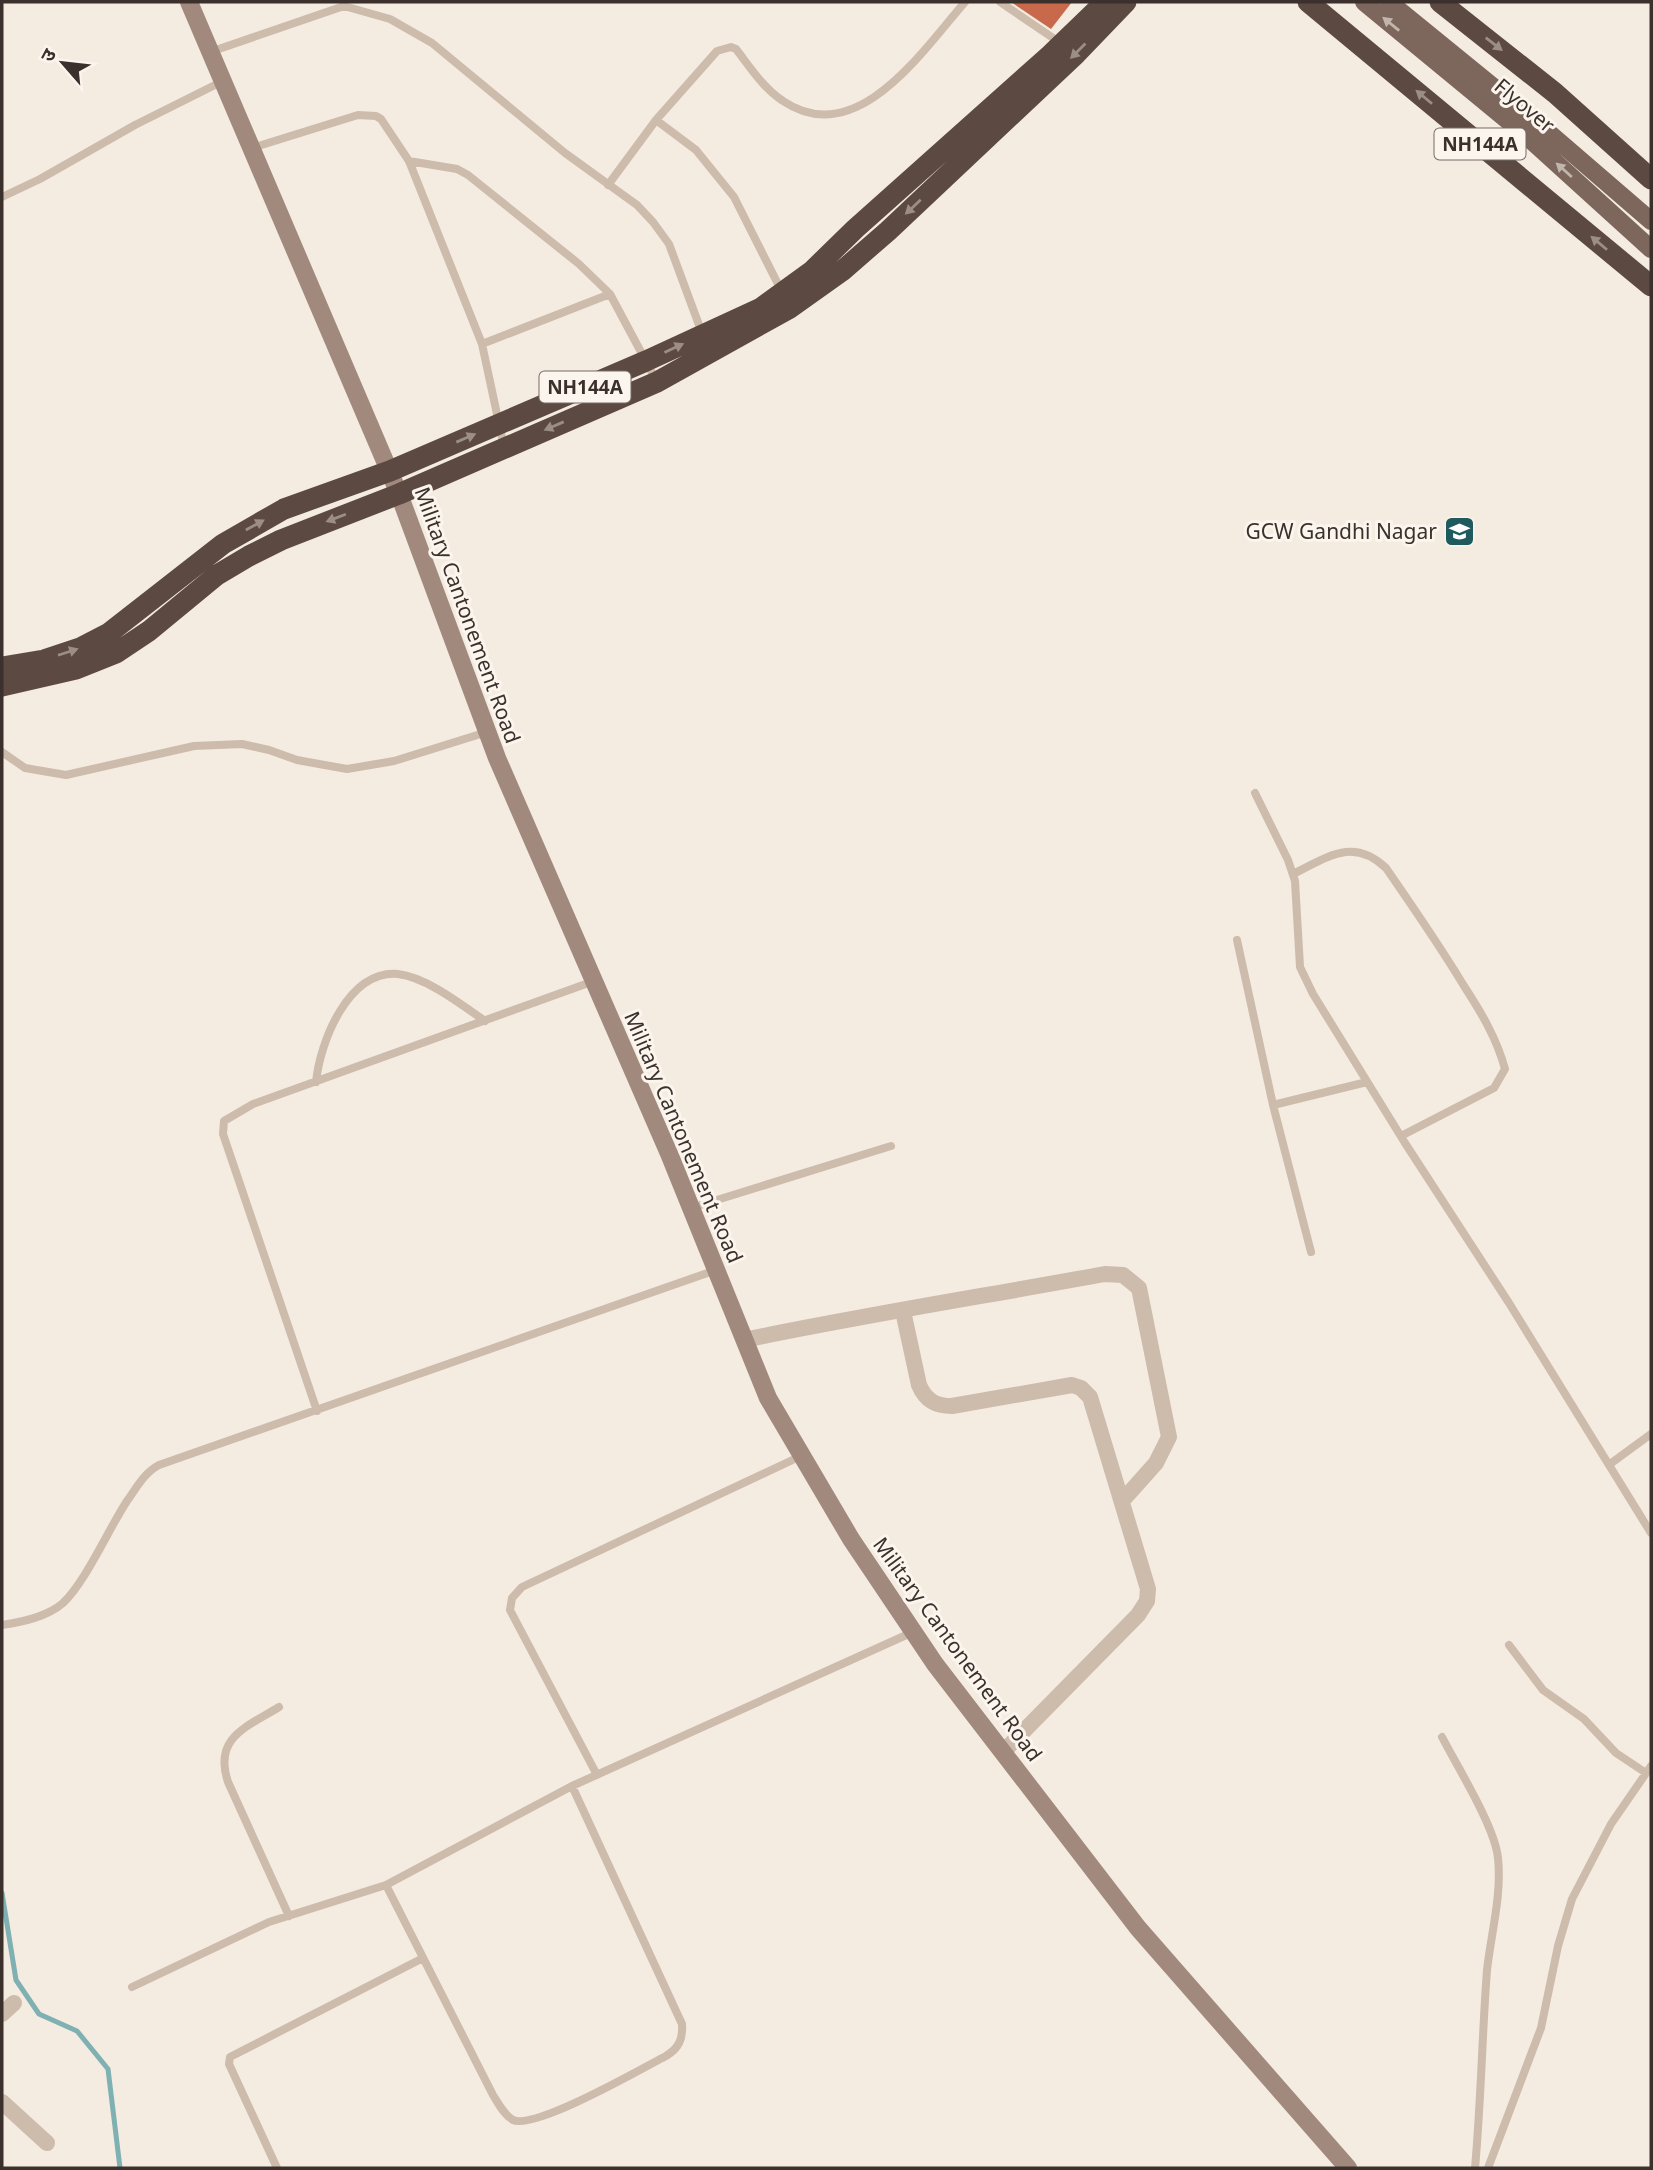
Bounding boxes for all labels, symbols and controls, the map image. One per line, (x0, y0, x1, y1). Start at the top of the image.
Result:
one-way arrow (1382, 16, 1400, 31)
north arrow (28, 28, 98, 98)
one-way arrow (1484, 37, 1502, 52)
one-way arrow (1071, 42, 1087, 59)
text: उ (34, 43, 62, 66)
street label: Flyover (1489, 72, 1561, 139)
one-way arrow (1415, 90, 1433, 105)
road number: NH144A (1434, 128, 1526, 160)
one-way arrow (1556, 163, 1573, 179)
one-way arrow (905, 199, 922, 215)
one-way arrow (1590, 236, 1607, 251)
one-way arrow (664, 342, 684, 354)
road number: NH144A (540, 372, 630, 402)
one-way arrow (543, 420, 564, 431)
one-way arrow (455, 432, 476, 443)
street label: Military Cantonement Road (409, 483, 527, 747)
one-way arrow (325, 513, 346, 524)
school or university icon: GCW Gandhi Nagar (1443, 514, 1477, 548)
place label: GCW Gandhi Nagar (1246, 517, 1437, 545)
one-way arrow (246, 519, 265, 531)
one-way arrow (58, 646, 79, 657)
street label: Military Cantonement Road (618, 1007, 750, 1267)
street label: Military Cantonement Road (867, 1531, 1049, 1767)

